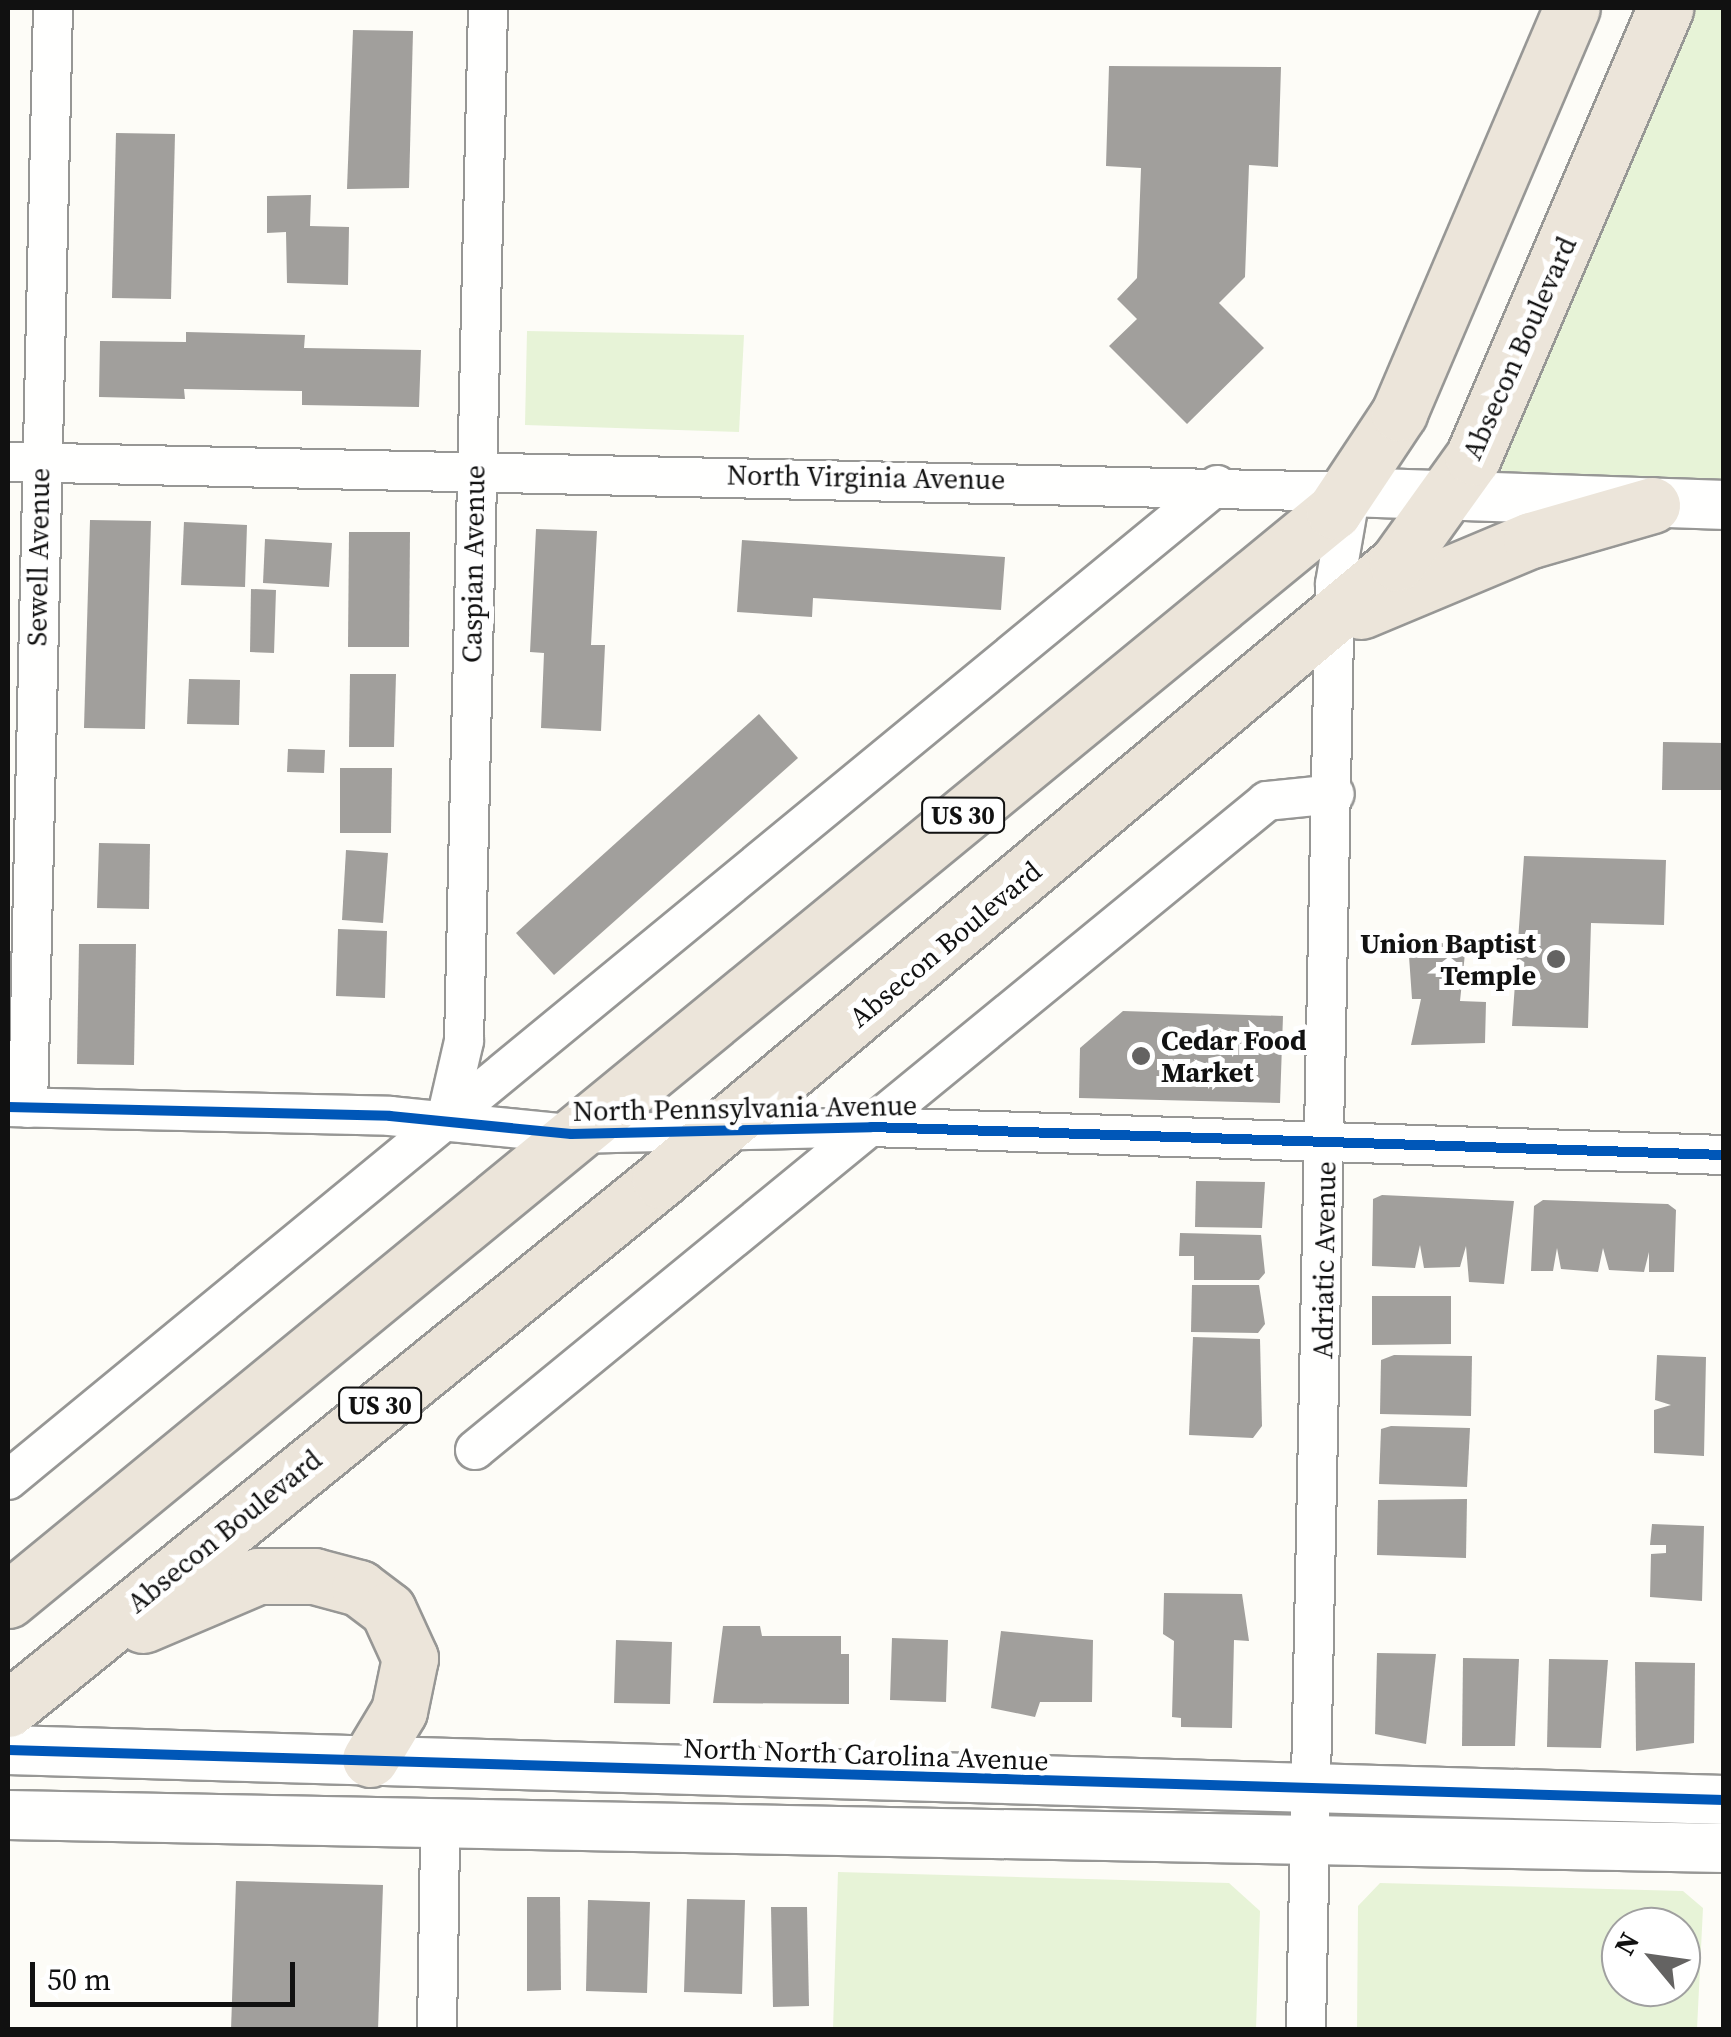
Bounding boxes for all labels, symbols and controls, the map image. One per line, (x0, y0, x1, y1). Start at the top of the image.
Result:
street label: Absecon Boulevard (1455, 231, 1583, 465)
street label: North Virginia Avenue (726, 458, 1006, 496)
street label: Caspian Avenue (454, 465, 492, 663)
street label: Sewell Avenue (20, 468, 56, 646)
road number: US 30 (920, 795, 1006, 835)
street label: Absecon Boulevard (842, 854, 1048, 1034)
place label: Union Baptist Temple (1360, 926, 1536, 992)
marker: Union Baptist Temple (1545, 948, 1567, 970)
place label: Cedar Food Market (1161, 1023, 1307, 1089)
marker: Cedar Food Market (1130, 1045, 1152, 1067)
street label: North Pennsylvania Avenue (573, 1088, 917, 1128)
street label: Adriatic Avenue (1305, 1161, 1343, 1359)
road number: US 30 (338, 1385, 422, 1425)
street label: Absecon Boulevard (120, 1442, 328, 1620)
street label: North North Carolina Avenue (683, 1731, 1049, 1777)
north arrow (1601, 1907, 1701, 2007)
text: N (1605, 1925, 1648, 1962)
scale bar (35, 1942, 300, 2004)
text: 50 m (47, 1959, 111, 2000)

